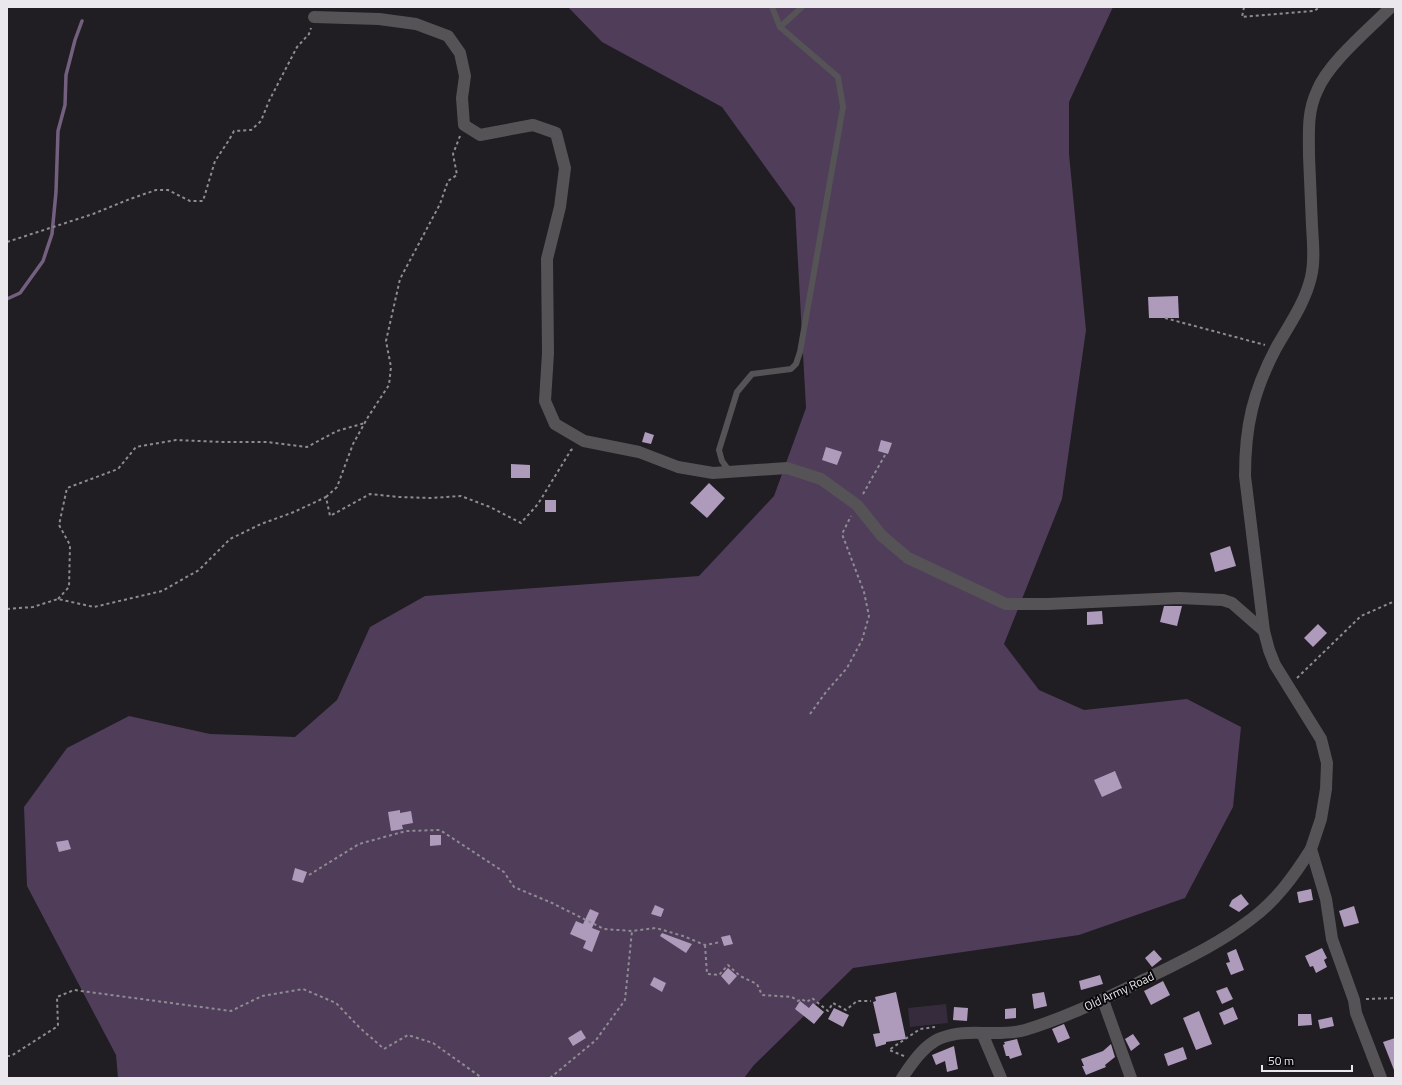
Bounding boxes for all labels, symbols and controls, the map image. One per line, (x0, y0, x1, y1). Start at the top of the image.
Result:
street label: Old Army Road (1081, 966, 1157, 1016)
scale bar (1262, 1047, 1352, 1073)
text: 50 m (1268, 1051, 1294, 1070)

